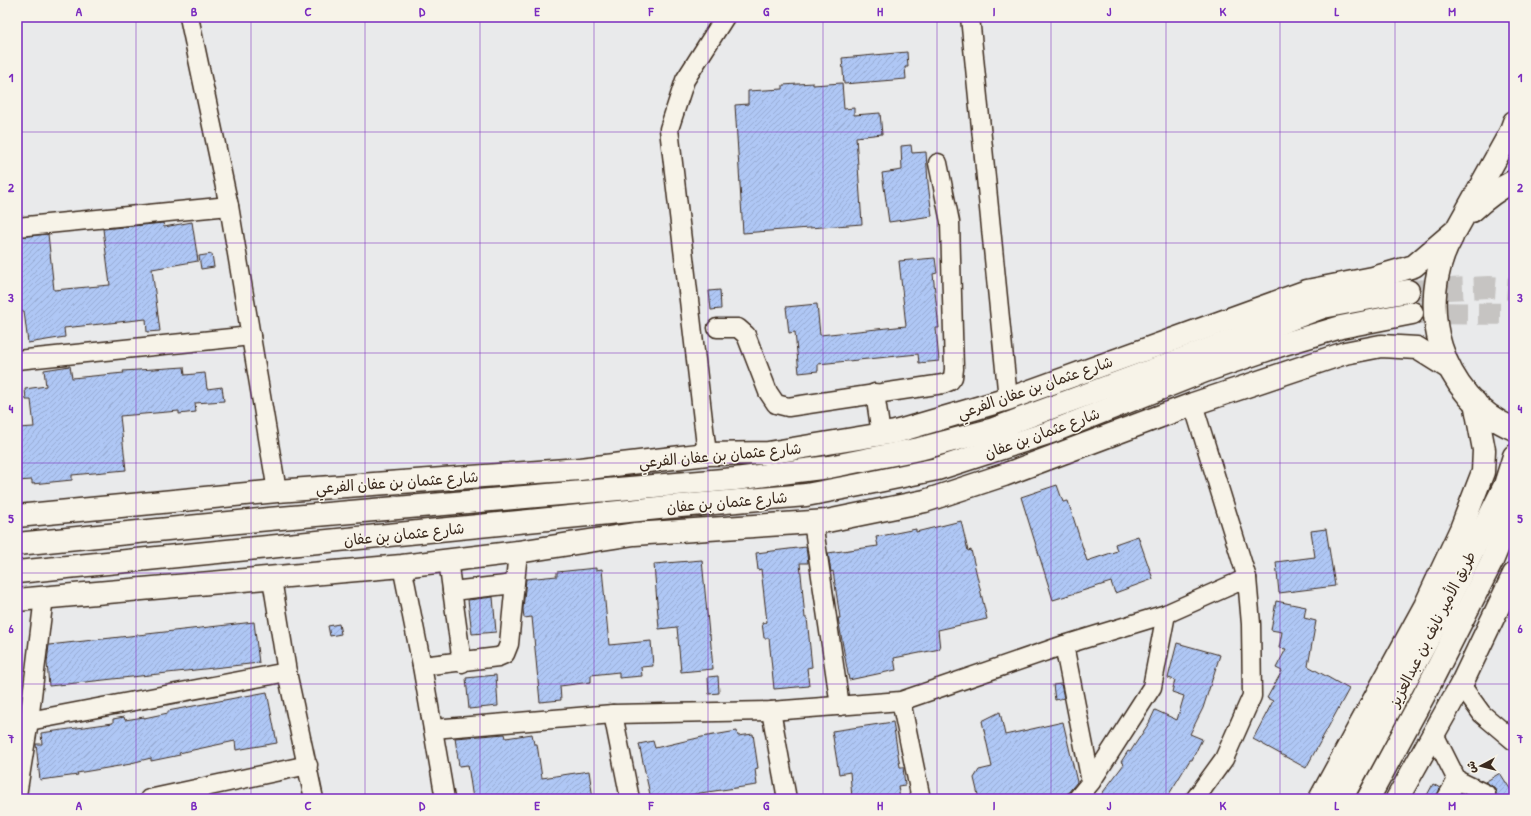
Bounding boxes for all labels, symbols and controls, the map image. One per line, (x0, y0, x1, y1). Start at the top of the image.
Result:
text: A (76, 2, 83, 20)
text: B (191, 2, 198, 20)
text: C (304, 2, 312, 20)
text: D (419, 2, 426, 20)
text: E (534, 2, 540, 20)
text: F (648, 2, 655, 20)
text: G (763, 2, 770, 20)
text: H (877, 2, 883, 20)
text: I (992, 2, 996, 20)
text: J (1107, 2, 1112, 20)
text: K (1220, 2, 1227, 20)
text: L (1335, 2, 1340, 20)
text: M (1448, 2, 1456, 20)
text: 1 (9, 68, 14, 86)
text: 1 (1518, 68, 1523, 86)
text: 2 (8, 178, 15, 196)
text: 2 (1517, 178, 1524, 196)
text: 3 (8, 288, 14, 306)
text: 3 (1517, 288, 1523, 306)
street label: شارع عثمان بن عفان الفرعي (954, 350, 1117, 426)
text: 4 (9, 399, 14, 417)
text: 4 (1518, 399, 1523, 417)
street label: شارع عثمان بن عفان (981, 402, 1103, 464)
street label: شارع عثمان بن عفان الفرعي (638, 437, 802, 476)
street label: شارع عثمان بن عفان الفرعي (315, 466, 479, 501)
street label: شارع عثمان بن عفان (666, 486, 788, 518)
text: 5 (8, 509, 14, 527)
text: 5 (1517, 509, 1523, 527)
street label: شارع عثمان بن عفان (343, 517, 465, 551)
street label: طريق الأمير نايف بن عبدالعزيز (1383, 548, 1480, 712)
text: 6 (8, 619, 14, 637)
text: 6 (1517, 619, 1523, 637)
text: 7 (7, 729, 15, 747)
text: 7 (1516, 729, 1524, 747)
north arrow (1461, 746, 1501, 786)
text: ش (1463, 760, 1479, 774)
text: A (76, 796, 83, 814)
text: B (191, 796, 198, 814)
text: C (304, 796, 312, 814)
text: D (419, 796, 426, 814)
text: E (534, 796, 540, 814)
text: F (648, 796, 655, 814)
text: G (763, 796, 770, 814)
text: H (877, 796, 883, 814)
text: I (992, 796, 996, 814)
text: J (1107, 796, 1112, 814)
text: K (1220, 796, 1227, 814)
text: L (1335, 796, 1340, 814)
text: M (1448, 796, 1456, 814)

